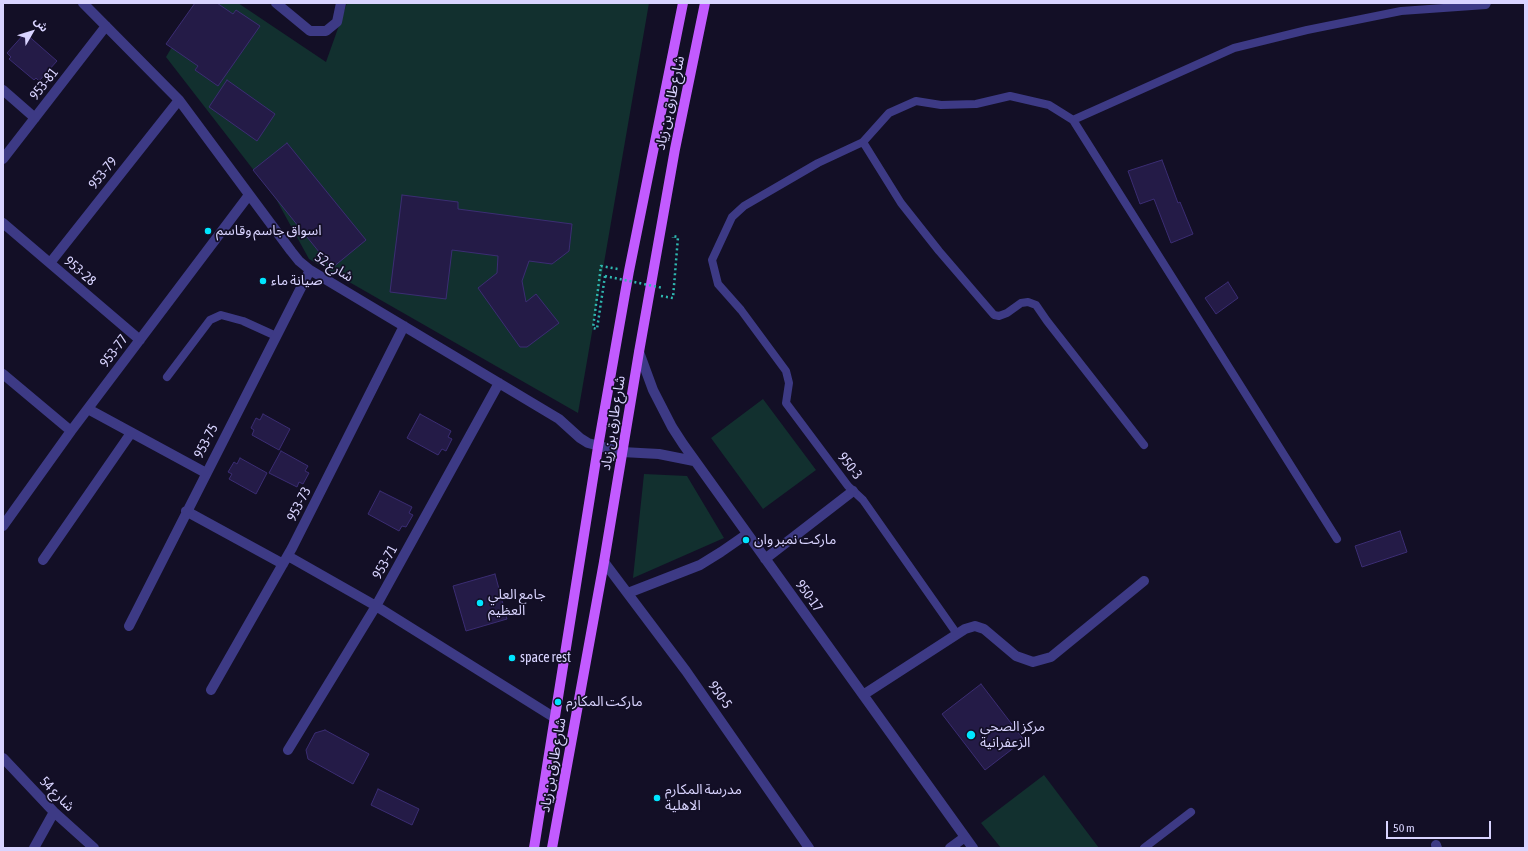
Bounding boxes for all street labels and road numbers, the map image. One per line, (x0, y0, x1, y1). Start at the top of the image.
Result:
street label: شارع طارق بن زياد (652, 54, 688, 152)
street label: 953-81 (26, 64, 62, 104)
street label: 953-79 (85, 154, 121, 192)
street label: شارع 52 (312, 249, 356, 285)
street label: 953-28 (61, 253, 99, 289)
street label: 953-77 (96, 331, 132, 371)
street label: شارع طارق بن زياد (597, 374, 629, 472)
street label: 953-75 (190, 421, 222, 461)
street label: 950-3 (834, 449, 866, 483)
street label: 953-73 (283, 484, 315, 524)
street label: 953-71 (369, 542, 401, 582)
street label: 950-17 (792, 577, 826, 615)
street label: 950-5 (705, 678, 735, 712)
street label: شارع طارق بن زياد (536, 716, 570, 814)
street label: شارع 54 (36, 773, 78, 815)

